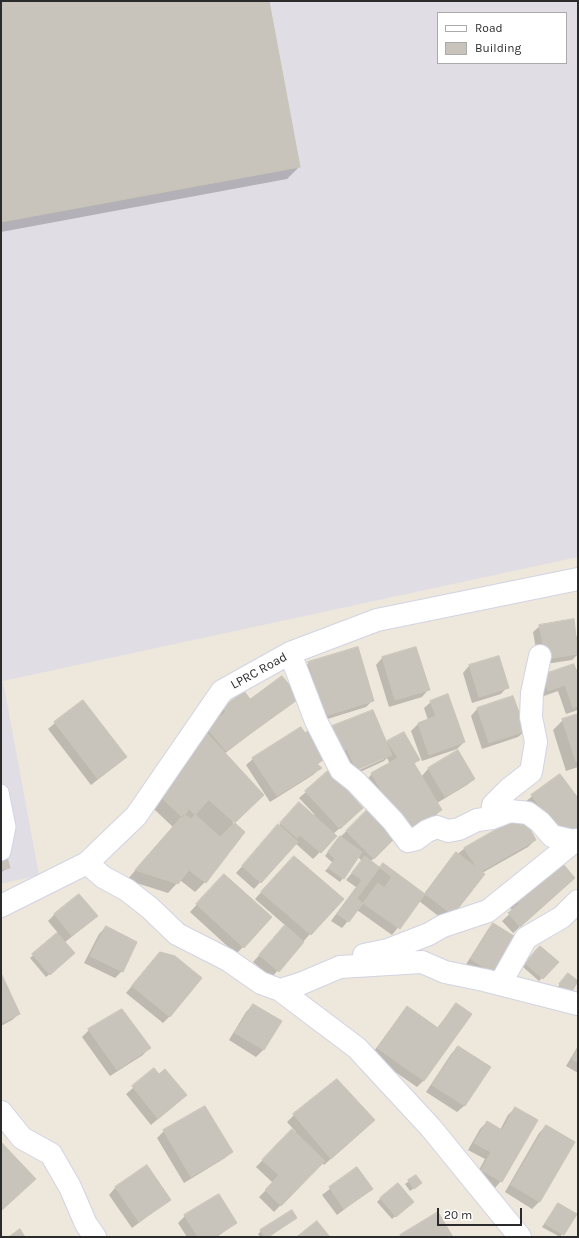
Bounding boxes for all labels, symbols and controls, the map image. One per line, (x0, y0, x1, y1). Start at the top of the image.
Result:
legend (437, 12, 567, 64)
text: Road (475, 21, 503, 35)
text: Building (475, 41, 521, 55)
street label: LPRC Road (228, 649, 290, 693)
scale bar (439, 1200, 524, 1226)
text: 20 m (444, 1208, 472, 1222)

